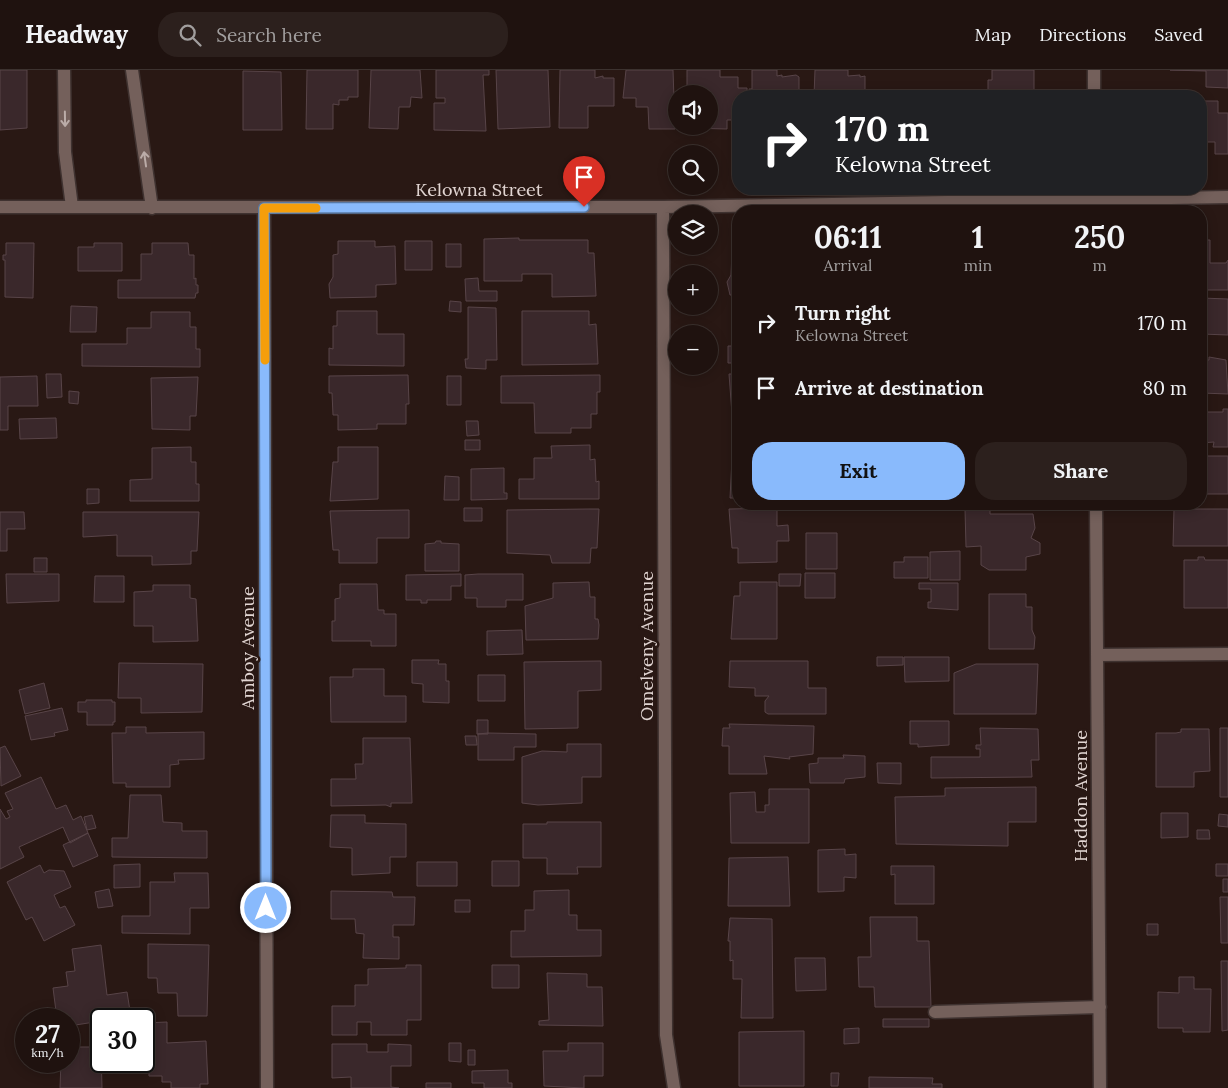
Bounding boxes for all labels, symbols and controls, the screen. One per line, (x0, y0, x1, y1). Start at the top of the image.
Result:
search box (158, 12, 508, 57)
text: Headway (25, 19, 128, 50)
icon: search (176, 21, 204, 49)
text: Search here (216, 23, 322, 47)
text: Map (975, 23, 1011, 46)
text: Directions (1039, 23, 1126, 46)
text: Saved (1154, 23, 1203, 46)
map controls (668, 85, 718, 375)
button: sound (668, 85, 718, 135)
text: 170 m (835, 106, 929, 151)
one-way arrow (60, 110, 70, 126)
icon: right (752, 110, 817, 175)
button: search (668, 145, 718, 195)
text: Kelowna Street (835, 150, 991, 178)
one-way arrow (140, 152, 150, 168)
pin (563, 156, 605, 207)
icon: arrive (570, 163, 598, 191)
street label: Kelowna Street (415, 178, 543, 201)
button: layers (668, 205, 718, 255)
text: 06:11 (814, 218, 882, 256)
text: 1 (972, 218, 984, 256)
text: 250 (1074, 218, 1125, 256)
text: Arrival (823, 255, 872, 275)
text: min (964, 255, 992, 275)
text: m (1092, 255, 1107, 275)
button: + (668, 265, 718, 315)
text: Turn right (795, 301, 891, 325)
icon: right (752, 309, 780, 337)
text: 170 m (1138, 311, 1187, 335)
button: − (668, 325, 718, 375)
text: Kelowna Street (795, 325, 908, 345)
icon: arrive (752, 374, 780, 402)
text: Arrive at destination (795, 376, 984, 400)
text: 80 m (1143, 376, 1187, 400)
button: Exit (752, 442, 965, 500)
button: Share (975, 442, 1187, 500)
street label: Omelveny Avenue (635, 571, 658, 721)
street label: Amboy Avenue (236, 586, 259, 711)
street label: Haddon Avenue (1069, 730, 1092, 862)
position arrow (239, 881, 291, 933)
speed limit sign: 30 (90, 1008, 155, 1073)
text: 27 (35, 1018, 60, 1050)
text: km/h (31, 1045, 64, 1060)

